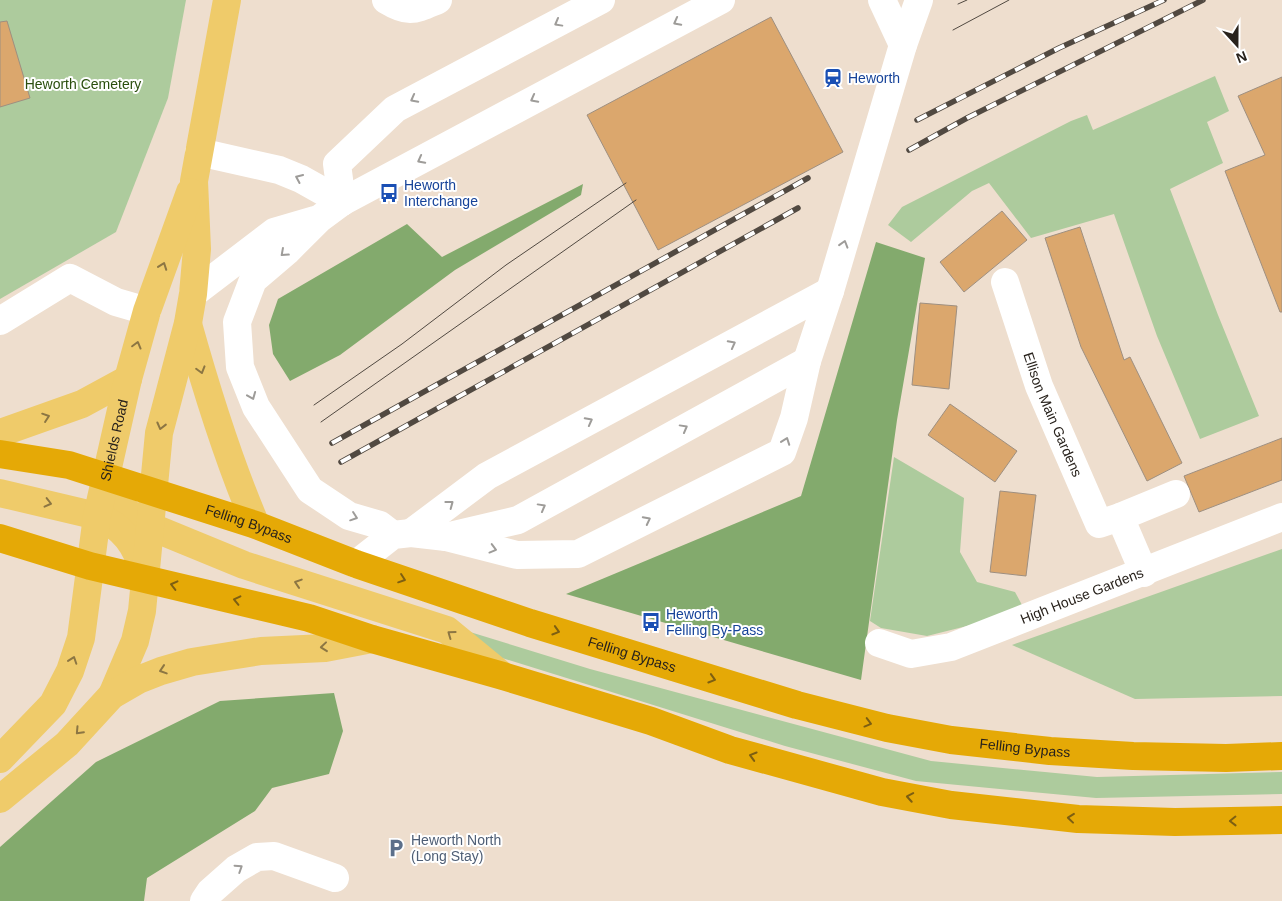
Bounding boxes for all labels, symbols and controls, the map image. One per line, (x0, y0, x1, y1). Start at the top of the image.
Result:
one-way arrow (673, 16, 682, 26)
one-way arrow (554, 17, 563, 27)
north arrow (1212, 20, 1262, 70)
text: N (1234, 48, 1249, 66)
station icon: Heworth (822, 67, 844, 89)
place label: Heworth (848, 70, 900, 86)
park label: Heworth Cemetery (25, 76, 141, 92)
one-way arrow (410, 93, 419, 103)
one-way arrow (530, 93, 539, 103)
one-way arrow (417, 154, 426, 164)
one-way arrow (295, 174, 304, 185)
place label: Heworth Interchange (404, 177, 478, 209)
bus stop icon: Heworth Interchange (378, 182, 400, 204)
one-way arrow (838, 240, 848, 248)
one-way arrow (280, 247, 289, 256)
one-way arrow (157, 262, 167, 270)
one-way arrow (727, 340, 736, 350)
one-way arrow (132, 342, 142, 350)
street label: Ellison Main Gardens (1021, 350, 1085, 479)
one-way arrow (195, 365, 205, 373)
one-way arrow (246, 391, 256, 400)
street label: Shields Road (97, 398, 131, 483)
one-way arrow (41, 412, 50, 422)
one-way arrow (584, 417, 593, 427)
one-way arrow (156, 422, 167, 431)
one-way arrow (678, 424, 687, 434)
one-way arrow (780, 437, 790, 446)
one-way arrow (43, 497, 52, 508)
street label: Felling Bypass (203, 501, 295, 546)
one-way arrow (444, 501, 453, 509)
one-way arrow (536, 503, 545, 513)
one-way arrow (349, 511, 357, 521)
one-way arrow (642, 516, 651, 526)
one-way arrow (489, 543, 498, 554)
street label: High House Gardens (1018, 564, 1146, 627)
one-way arrow (398, 573, 406, 583)
one-way arrow (294, 579, 302, 589)
one-way arrow (170, 580, 178, 591)
one-way arrow (233, 595, 242, 606)
place label: Heworth Felling By-Pass (666, 606, 763, 638)
bus stop icon: Heworth Felling By-Pass (640, 611, 662, 633)
one-way arrow (552, 625, 560, 635)
one-way arrow (448, 632, 457, 640)
street label: Felling Bypass (586, 633, 678, 675)
one-way arrow (319, 641, 327, 652)
one-way arrow (68, 656, 78, 665)
one-way arrow (160, 665, 168, 675)
one-way arrow (707, 673, 715, 683)
one-way arrow (864, 717, 872, 728)
one-way arrow (76, 725, 85, 734)
street label: Felling Bypass (979, 735, 1071, 760)
one-way arrow (748, 751, 757, 762)
one-way arrow (905, 793, 914, 803)
one-way arrow (1067, 813, 1075, 824)
one-way arrow (1229, 816, 1237, 826)
place label: Heworth North (Long Stay) (411, 832, 501, 864)
parking icon: Heworth North (Long Stay) (385, 837, 407, 859)
one-way arrow (234, 865, 243, 875)

